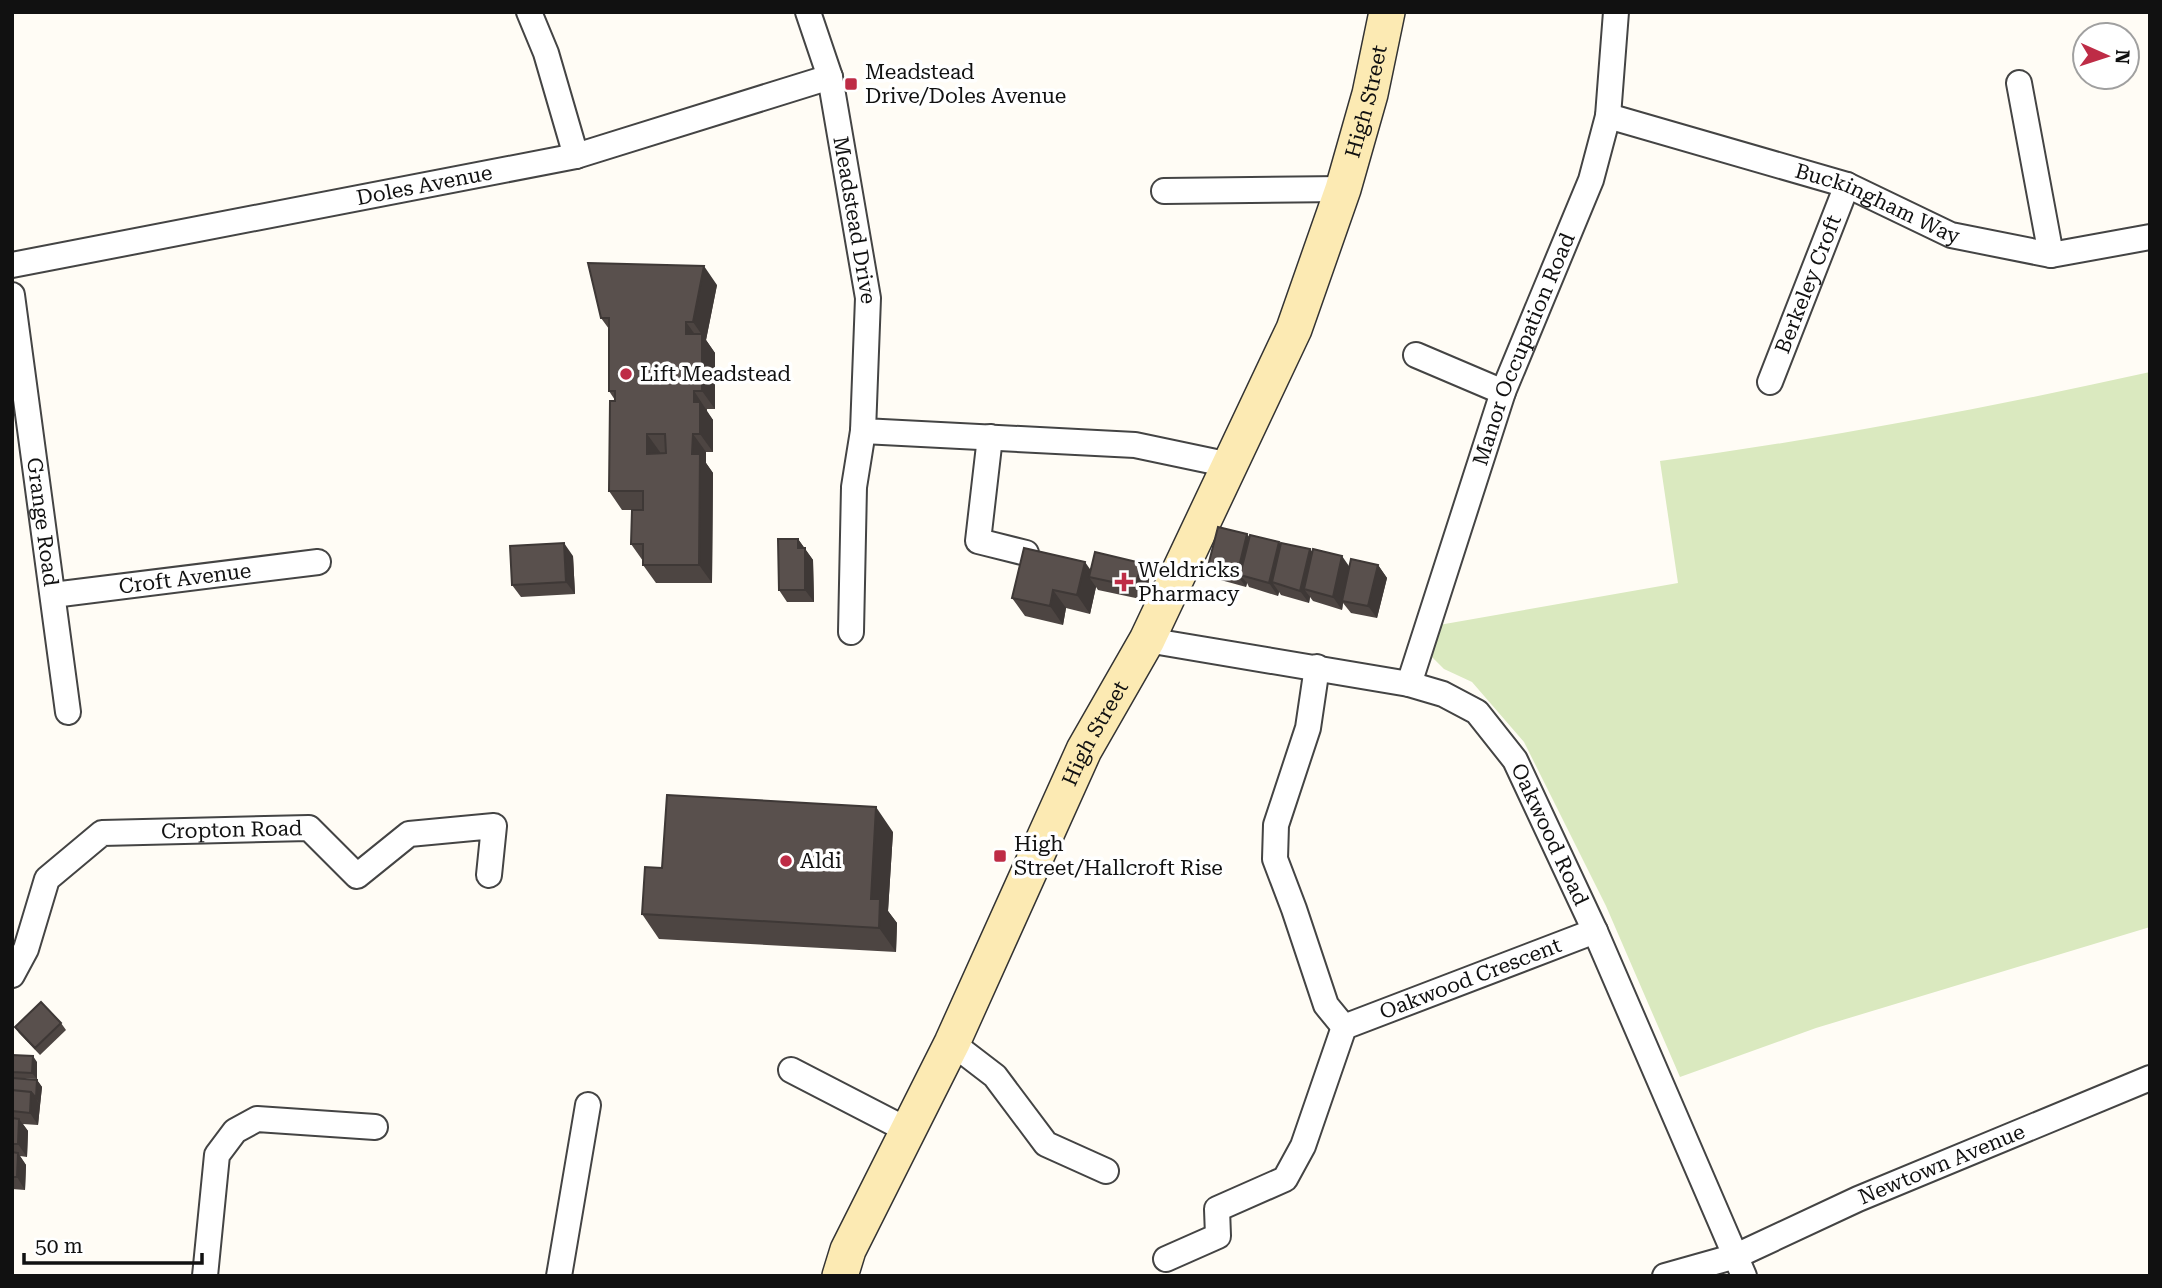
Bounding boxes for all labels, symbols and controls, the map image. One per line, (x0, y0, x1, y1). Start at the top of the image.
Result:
north arrow (2071, 21, 2141, 91)
street label: High Street (1340, 43, 1392, 160)
text: N (2111, 49, 2134, 65)
place label: Meadstead Drive/Doles Avenue (865, 60, 1066, 108)
marker: Meadstead Drive/Doles Avenue (843, 76, 859, 92)
street label: Meadstead Drive (828, 135, 880, 304)
street label: Buckingham Way (1792, 159, 1962, 249)
street label: Doles Avenue (354, 160, 494, 210)
street label: Berkeley Croft (1770, 211, 1846, 357)
street label: Manor Occupation Road (1468, 229, 1580, 469)
place label: Lift Meadstead (640, 362, 792, 386)
marker: Lift Meadstead (618, 366, 634, 382)
street label: Grange Road (22, 456, 63, 588)
street label: Croft Avenue (117, 558, 253, 599)
place label: Weldricks Pharmacy (1138, 558, 1240, 606)
marker: Weldricks Pharmacy (1116, 574, 1132, 590)
street label: High Street (1058, 677, 1133, 789)
street label: Oakwood Road (1506, 759, 1594, 910)
street label: Cropton Road (161, 816, 303, 844)
place label: High Street/Hallcroft Rise (1014, 832, 1223, 880)
marker: High Street/Hallcroft Rise (992, 848, 1008, 864)
place label: Aldi (800, 849, 842, 873)
marker: Aldi (778, 853, 794, 869)
street label: Oakwood Crescent (1376, 933, 1565, 1024)
street label: Newtown Avenue (1855, 1119, 2028, 1209)
scale bar (24, 1222, 203, 1266)
text: 50 m (35, 1234, 83, 1258)

